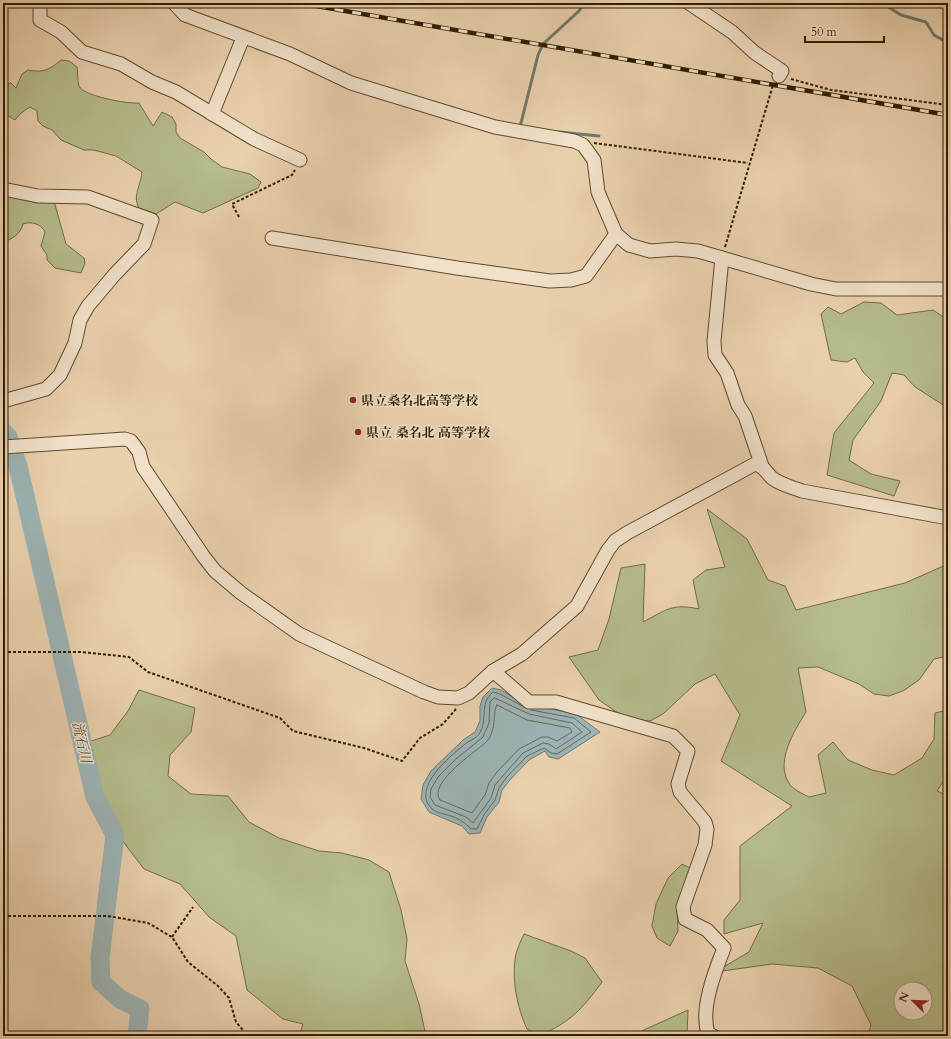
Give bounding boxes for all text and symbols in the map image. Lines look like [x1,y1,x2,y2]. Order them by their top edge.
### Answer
scale bar [805,18,884,44]
text: 50 m [811,24,838,40]
place label: 県立桑名北高等学校 [361,392,479,410]
marker: 県立桑名北高等学校 [348,395,358,405]
place label: 県立 桑名北 高等学校 [366,424,491,442]
marker: 県立 桑名北 高等学校 [353,427,363,437]
water label: 流石川 [68,720,96,767]
north arrow [893,981,933,1021]
text: N [895,990,913,1005]

